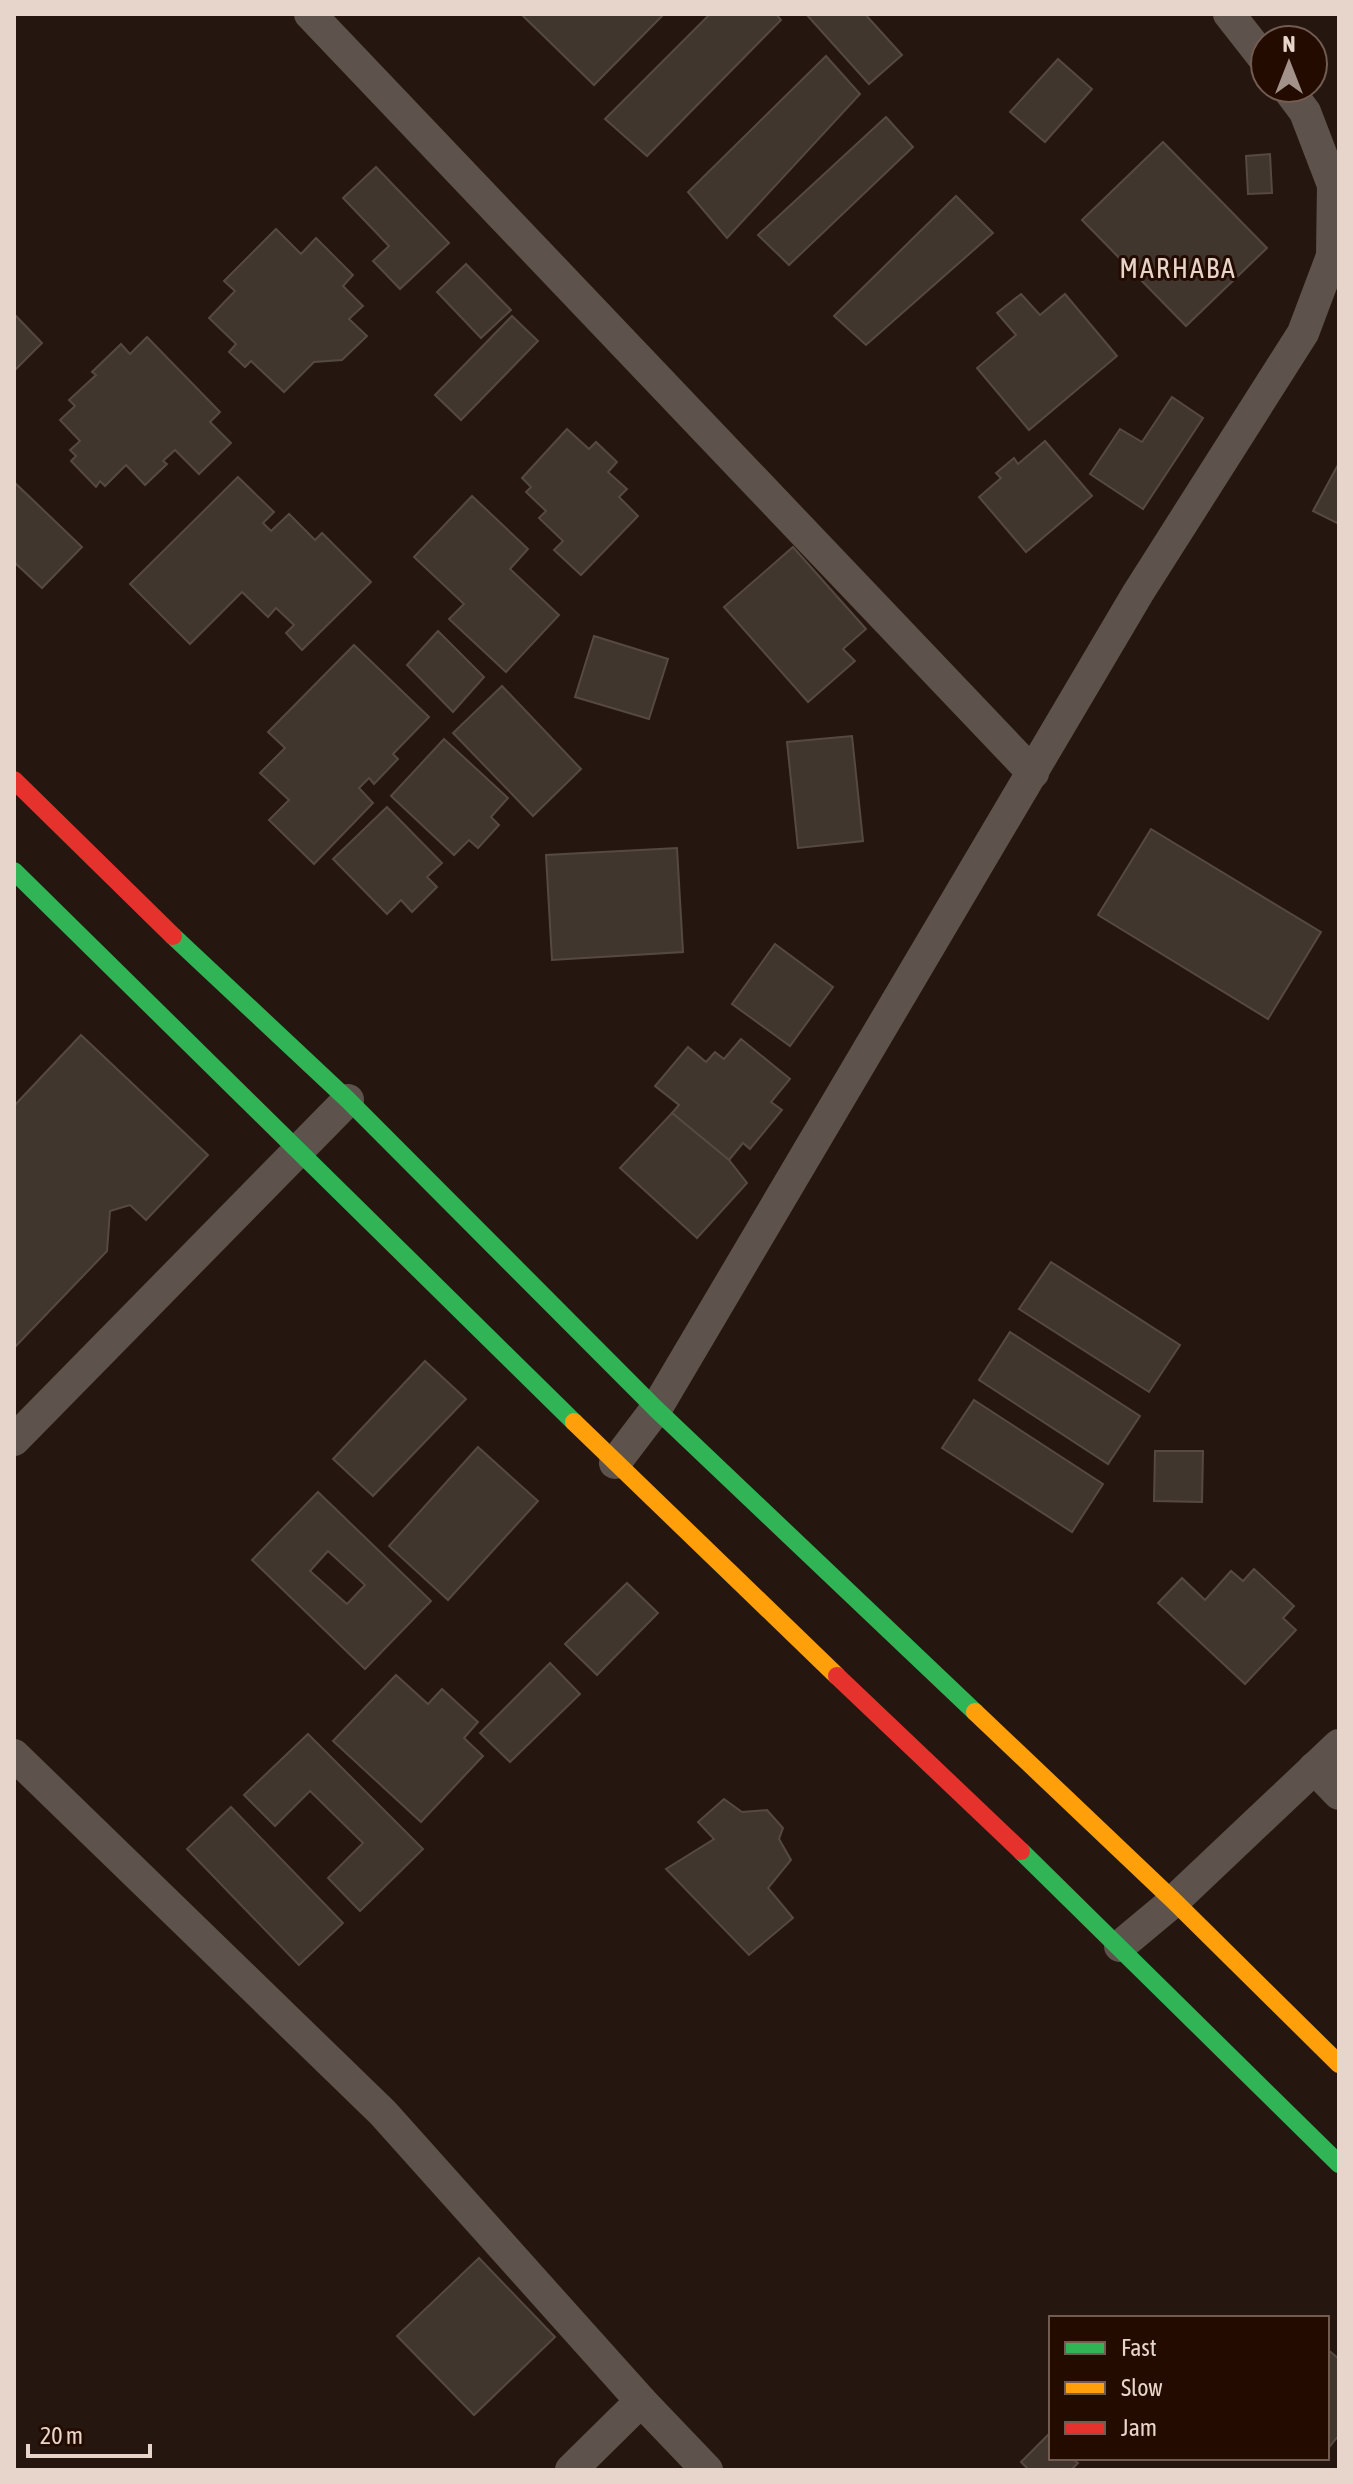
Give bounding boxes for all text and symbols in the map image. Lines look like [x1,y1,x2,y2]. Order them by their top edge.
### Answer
north arrow [1249,24,1329,104]
text: N [1283,31,1295,57]
district label: MARHABA [1119,252,1237,284]
legend [1049,2316,1329,2460]
text: Fast [1121,2334,1157,2361]
text: Slow [1121,2374,1163,2401]
scale bar [28,2408,150,2458]
text: Jam [1121,2414,1157,2441]
text: 20 m [40,2422,83,2449]

